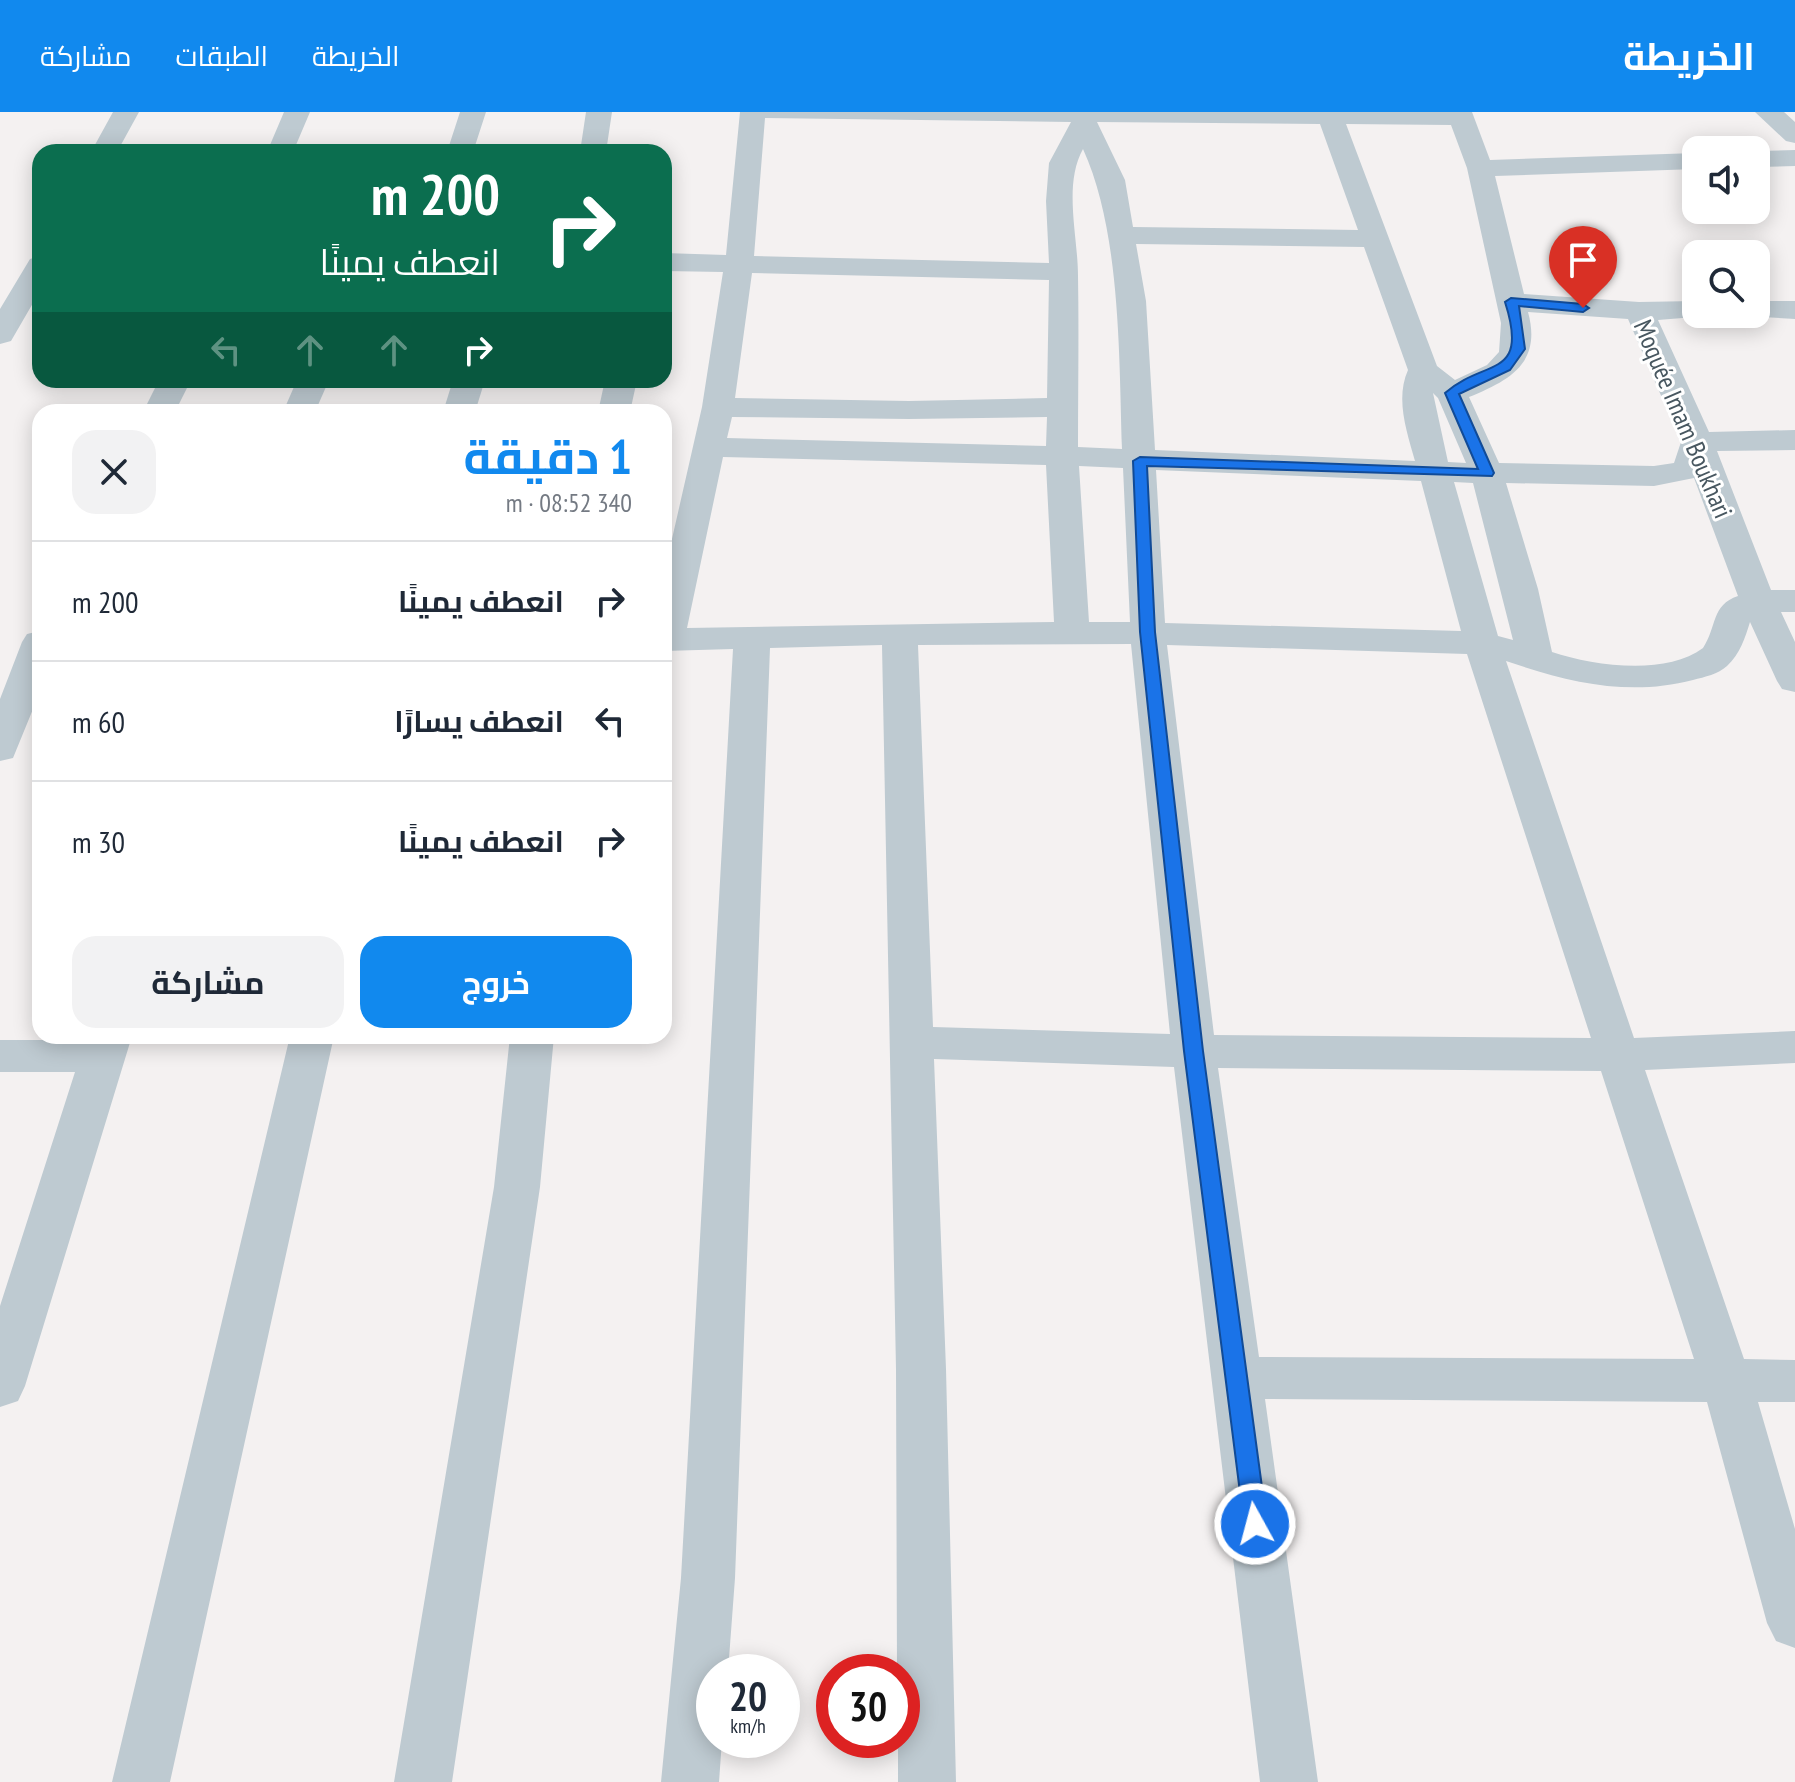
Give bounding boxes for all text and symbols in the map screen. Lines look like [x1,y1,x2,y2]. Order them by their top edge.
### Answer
text: الخريطة [1623,31,1755,80]
text: مشاركة [40,37,131,74]
text: الطبقات [175,37,268,74]
text: الخريطة [312,37,399,74]
map controls [1682,136,1770,328]
button: sound [1682,136,1770,224]
text: 200 m [371,158,500,230]
icon: right [528,176,632,280]
pin [1549,226,1617,308]
text: انعطف يمينًا [320,238,500,285]
icon: arrive [1561,238,1605,282]
button: search [1682,240,1770,328]
street label: Moquée Imam Boukhari [1627,315,1740,523]
icon: left [204,328,248,372]
icon: ahead [288,328,332,372]
icon: ahead [372,328,416,372]
icon: right [456,328,500,372]
text: 1 دقيقة [464,425,632,487]
button: close [72,430,156,514]
text: 340 m · 08:52 [506,486,632,519]
icon: right [588,579,632,623]
text: انعطف يمينًا [398,581,564,620]
text: 200 m [72,582,138,621]
icon: left [588,699,632,743]
text: انعطف يسارًا [394,701,564,740]
text: 60 m [72,702,125,741]
icon: right [588,819,632,863]
text: انعطف يمينًا [398,821,564,860]
text: 30 m [72,822,125,861]
button: مشاركة [72,936,344,1028]
button: خروج [360,936,632,1028]
position arrow [1213,1482,1297,1566]
speed limit sign: 30 [816,1654,920,1758]
text: 20 [729,1670,767,1722]
text: km/h [730,1713,766,1739]

